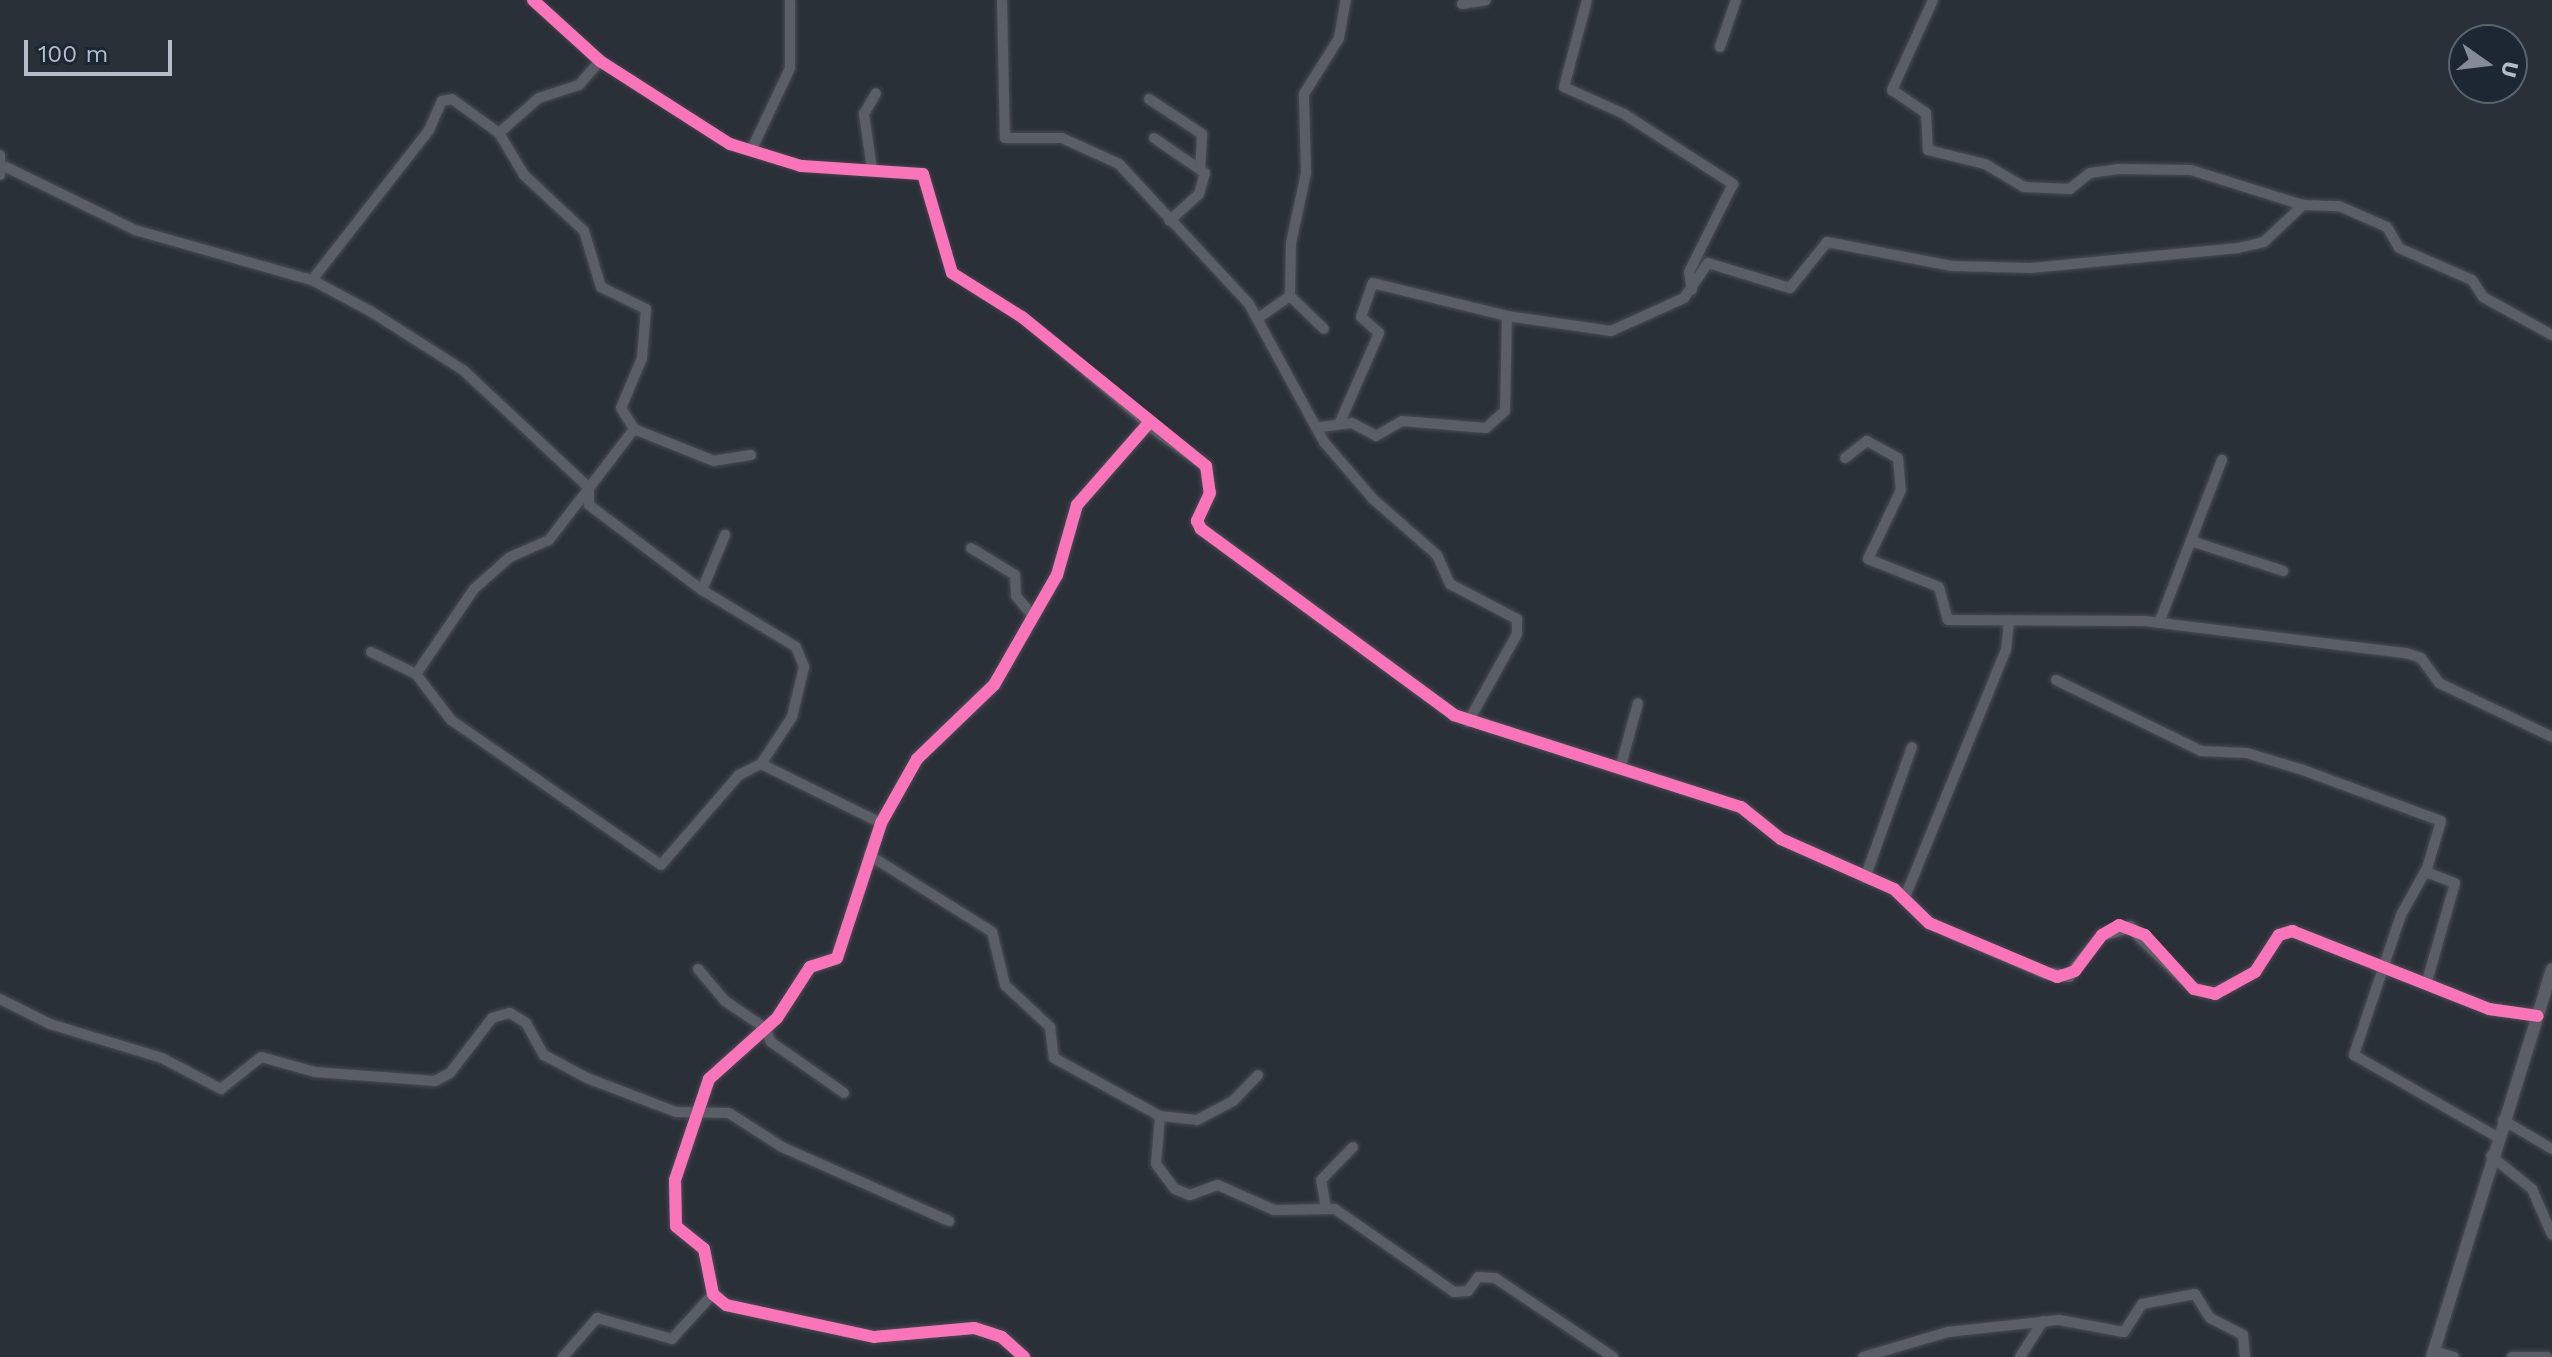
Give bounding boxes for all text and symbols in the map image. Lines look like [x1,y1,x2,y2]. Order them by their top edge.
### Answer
scale bar [28,24,176,74]
north arrow [2448,24,2528,104]
text: 100 m [38,40,108,68]
text: U [2496,59,2524,80]

